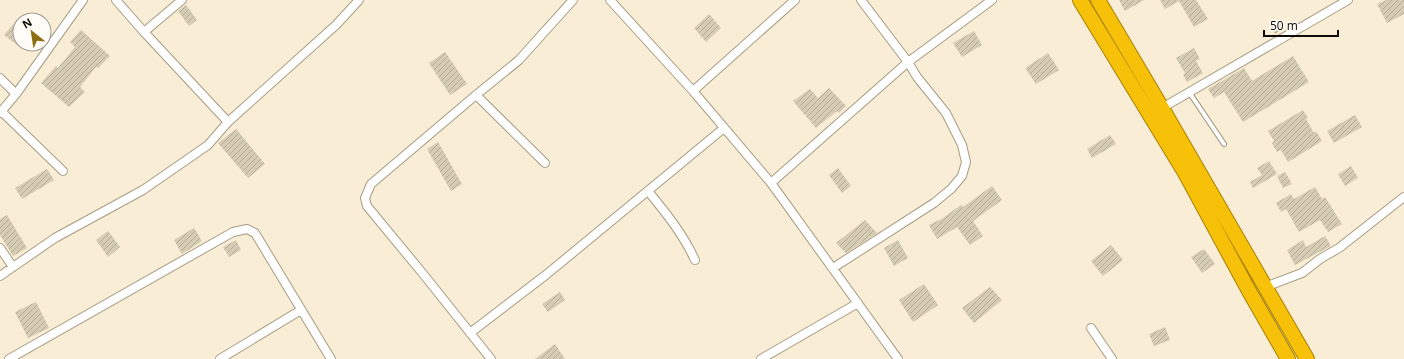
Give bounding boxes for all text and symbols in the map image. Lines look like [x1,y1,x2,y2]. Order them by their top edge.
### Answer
north arrow [12,12,52,52]
scale bar [1264,12,1338,38]
text: N [19,14,34,32]
text: 50 m [1270,17,1298,34]

